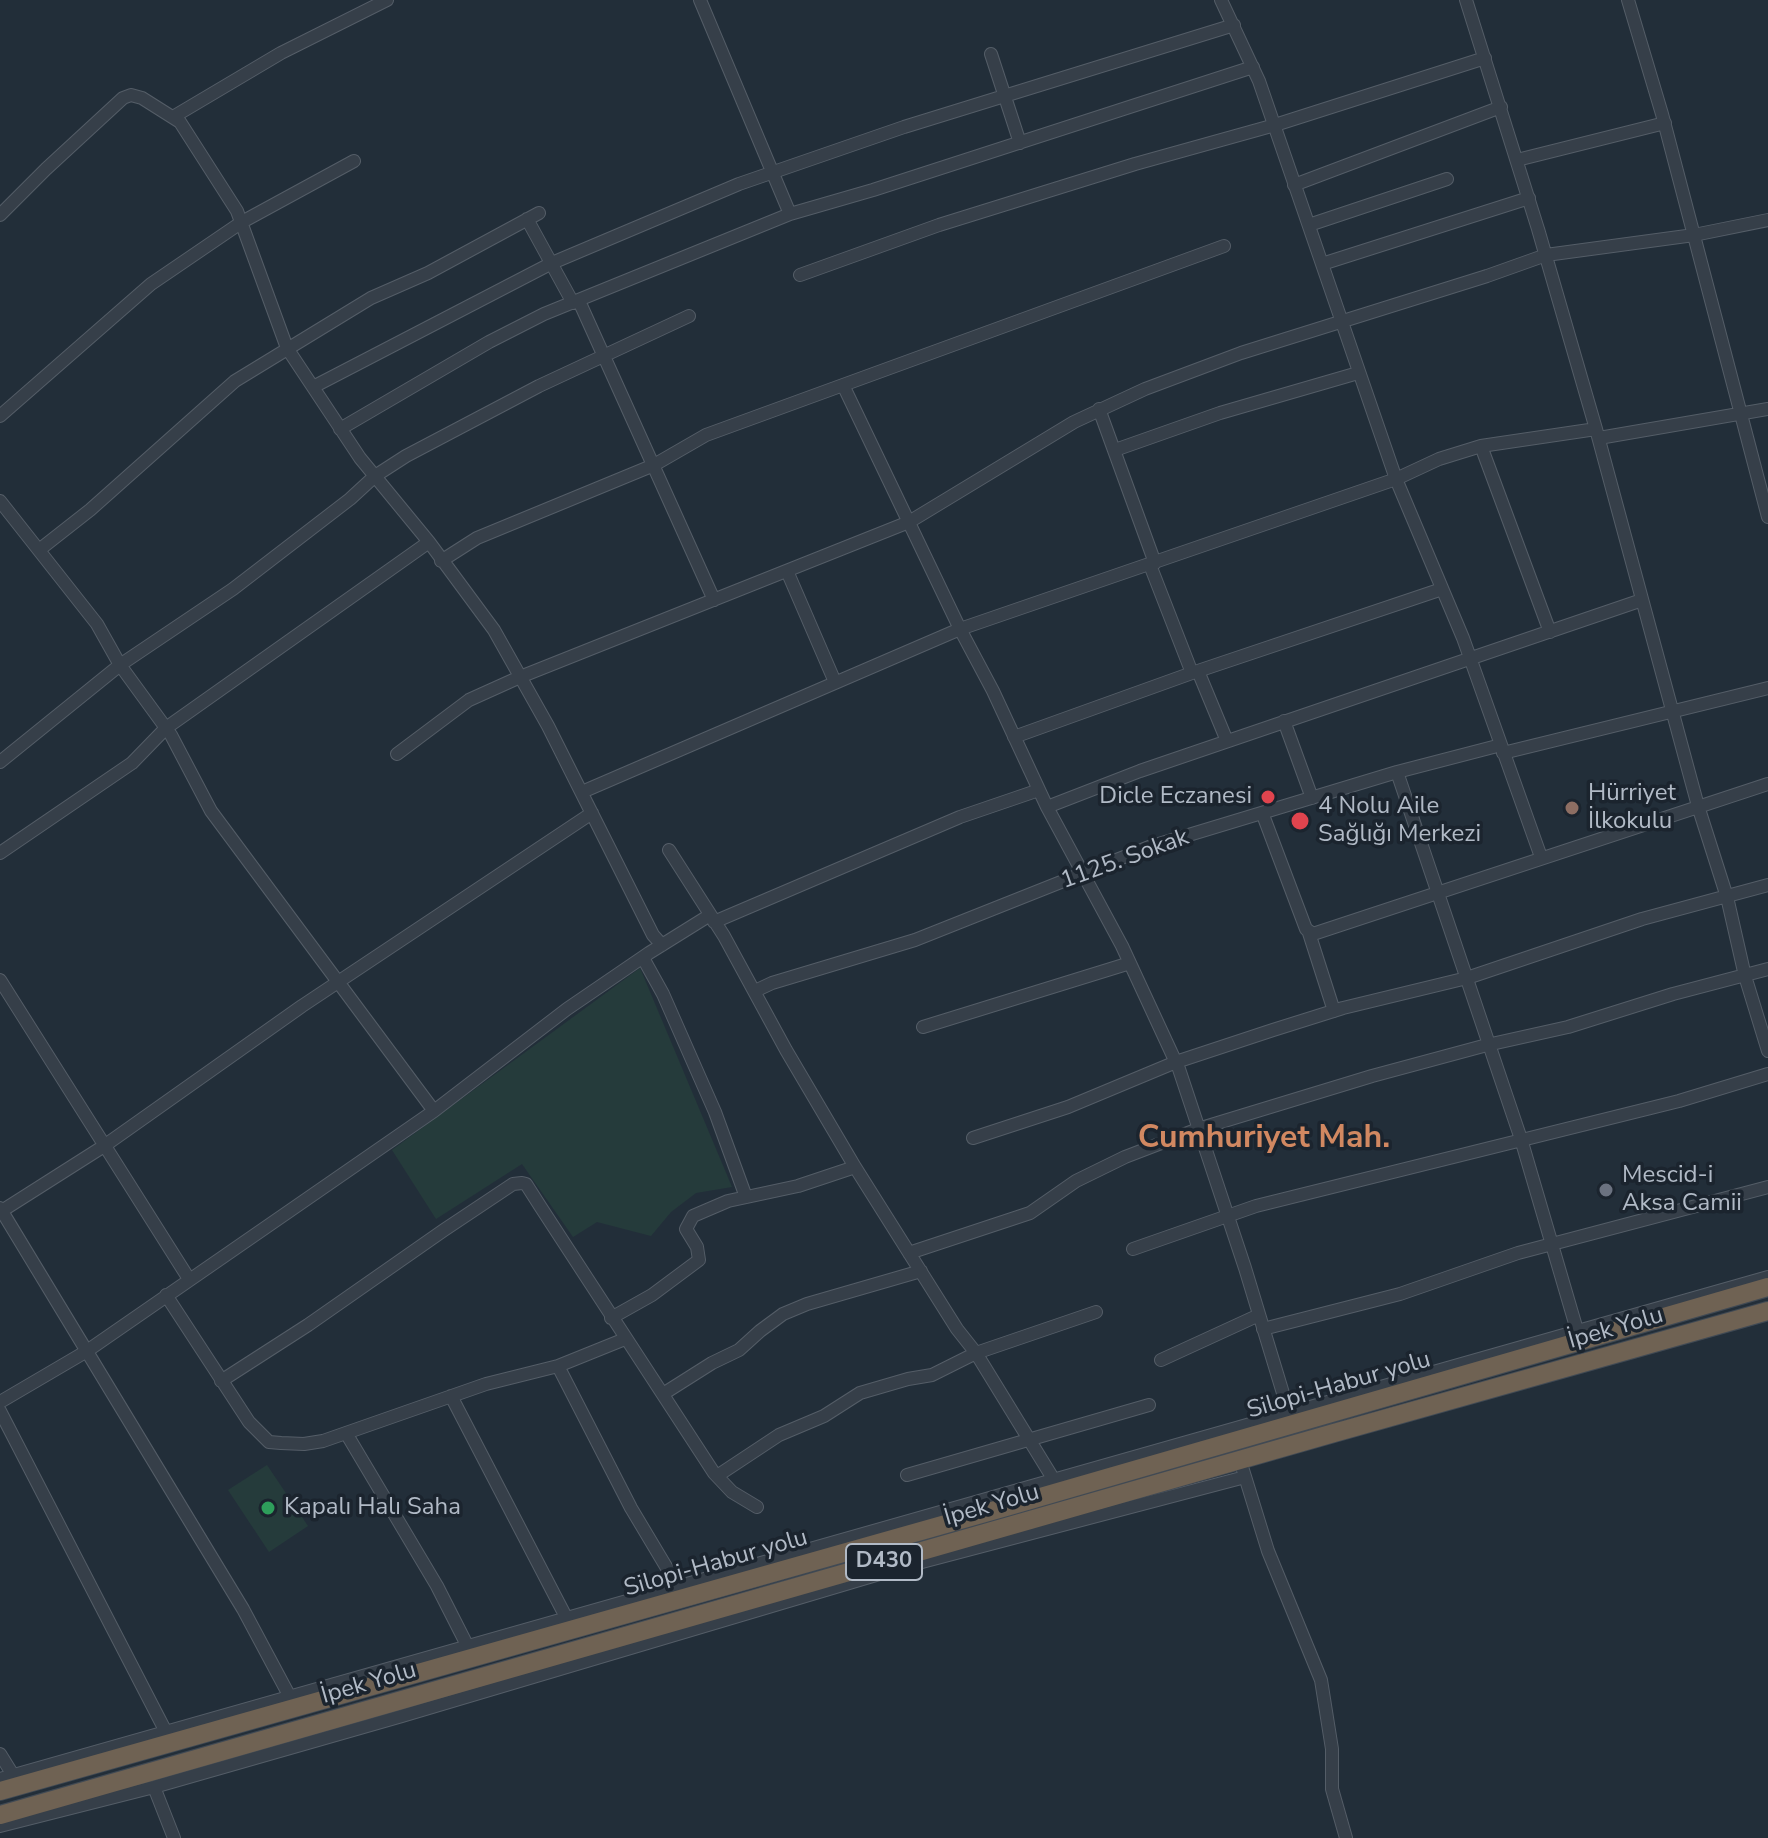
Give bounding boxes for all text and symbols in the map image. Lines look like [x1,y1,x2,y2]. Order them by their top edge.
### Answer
place label: Hürriyet İlkokulu [1588,780,1676,836]
place label: Dicle Eczanesi [1099,783,1252,811]
marker: Dicle Eczanesi [1259,788,1277,806]
place label: 4 Nolu Aile Sağlığı Merkezi [1318,793,1481,849]
marker: Hürriyet İlkokulu [1563,799,1581,817]
marker: 4 Nolu Aile Sağlığı Merkezi [1289,810,1311,832]
street label: 1125. Sokak [1057,824,1193,896]
district label: Cumhuriyet Mah. [1138,1120,1390,1158]
place label: Mescid-i Aksa Camii [1622,1162,1742,1218]
marker: Mescid-i Aksa Camii [1597,1181,1615,1199]
street label: İpek Yolu [1565,1302,1667,1356]
street label: Silopi-Habur yolu [1244,1346,1434,1426]
street label: İpek Yolu [941,1479,1043,1533]
place label: Kapalı Halı Saha [284,1494,461,1522]
marker: Kapalı Halı Saha [259,1499,277,1517]
street label: Silopi-Habur yolu [621,1524,811,1604]
road number: D430 [846,1544,922,1580]
street label: İpek Yolu [318,1657,420,1711]

